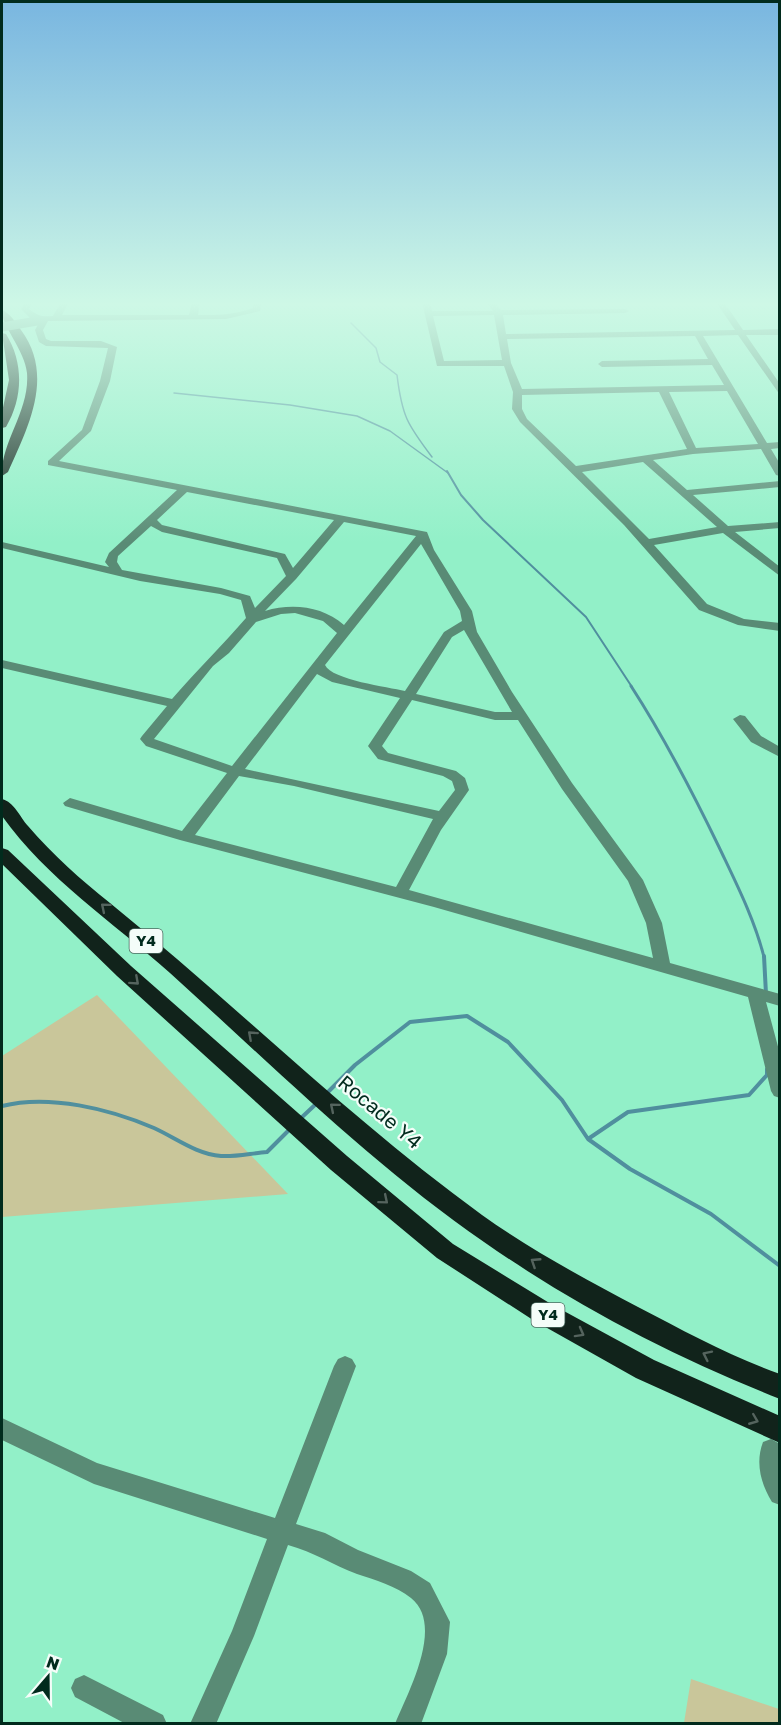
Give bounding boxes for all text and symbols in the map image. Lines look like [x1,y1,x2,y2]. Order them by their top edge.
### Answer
one-way arrow [101,903,112,914]
road number: Y4 [130,929,162,953]
one-way arrow [129,974,139,985]
one-way arrow [248,1031,259,1042]
street label: Rocade Y4 [334,1069,427,1153]
one-way arrow [330,1103,341,1114]
one-way arrow [377,1193,388,1204]
one-way arrow [531,1258,542,1269]
road number: Y4 [532,1303,564,1327]
one-way arrow [574,1326,584,1337]
one-way arrow [702,1350,713,1362]
one-way arrow [748,1413,759,1425]
north arrow [18,1647,78,1707]
text: N [44,1651,62,1674]

